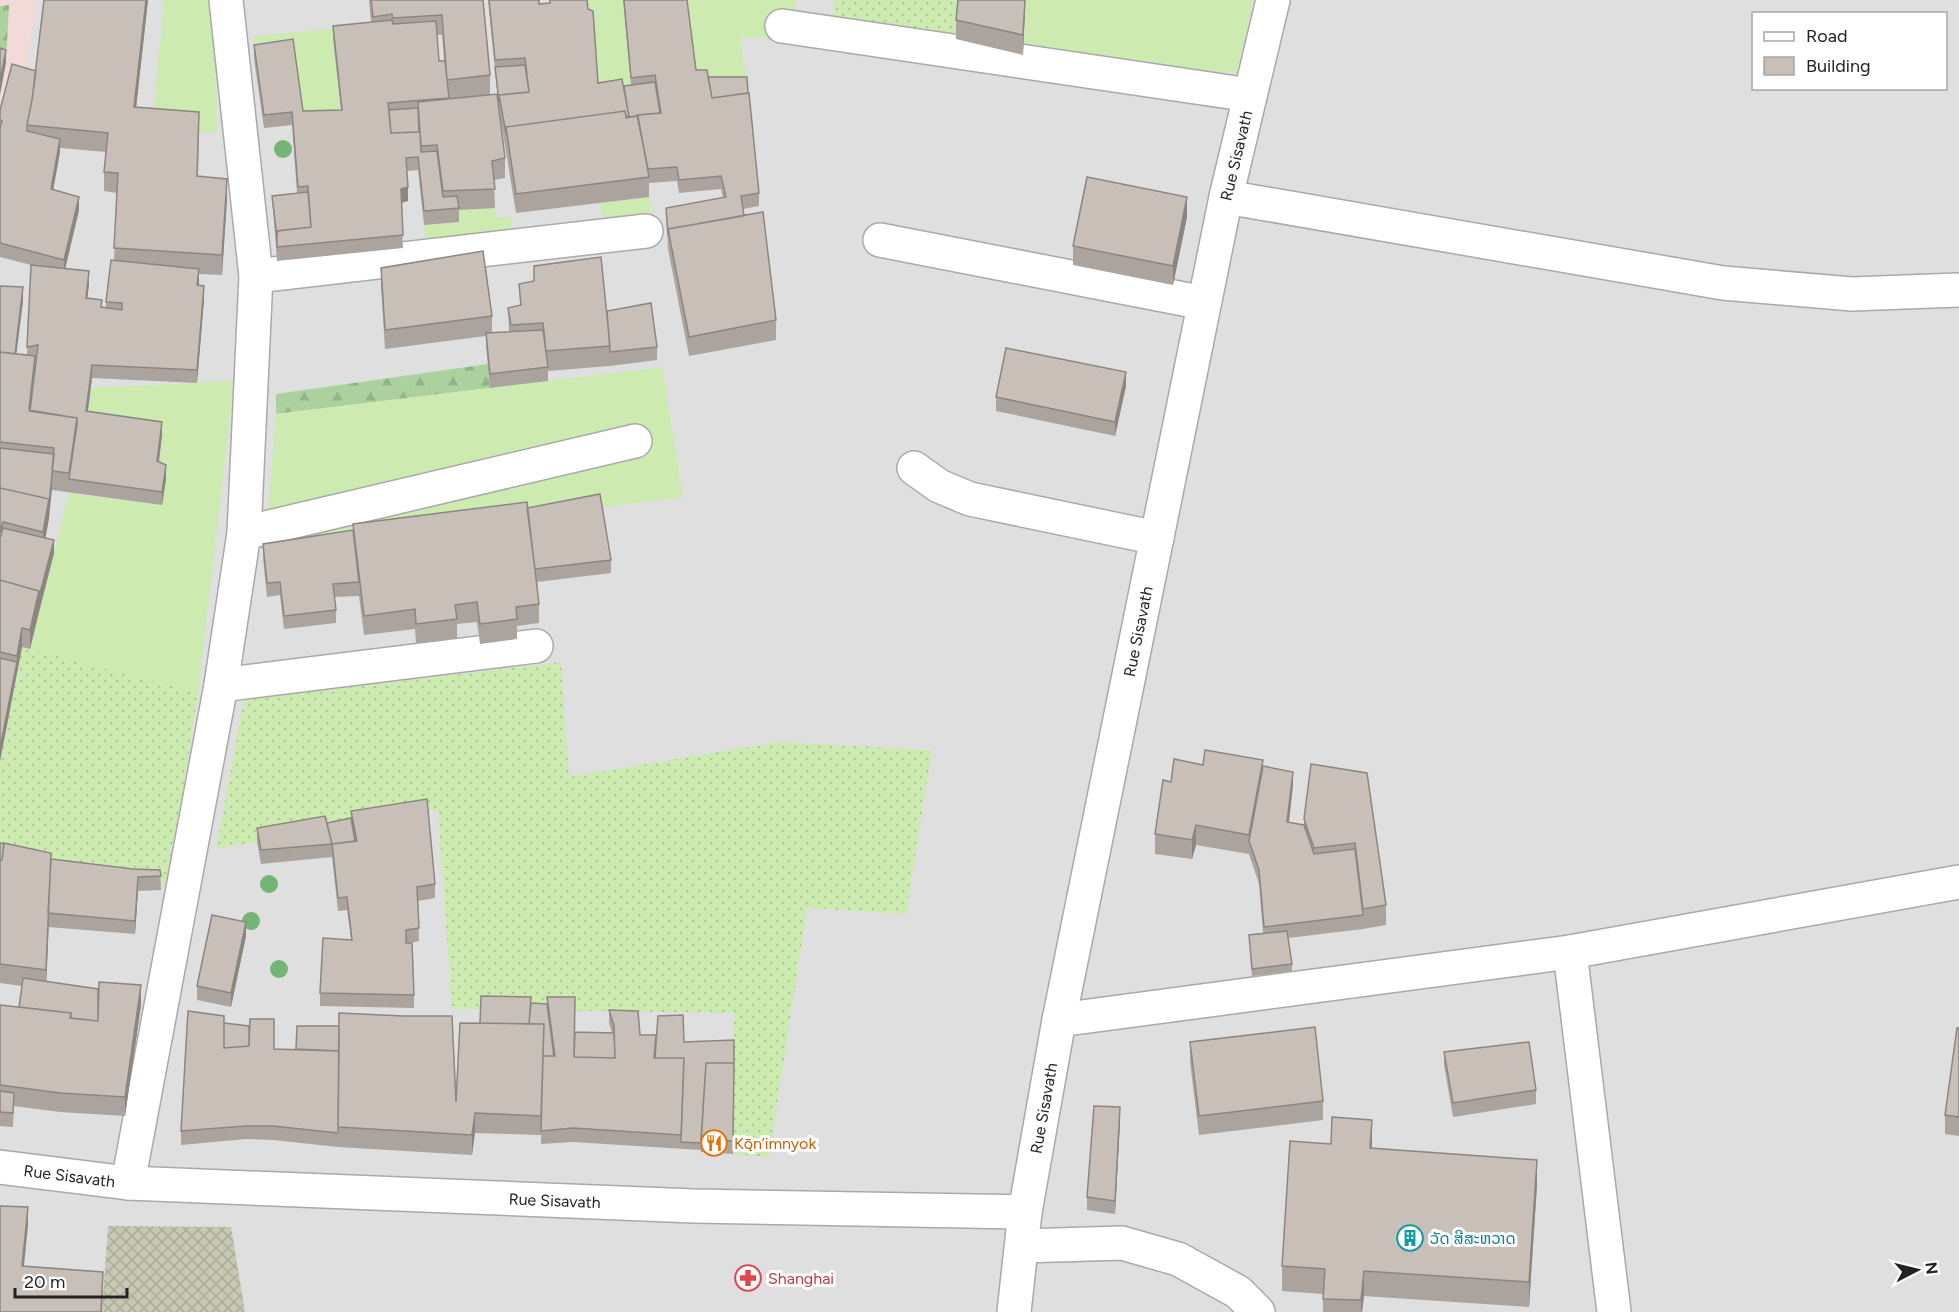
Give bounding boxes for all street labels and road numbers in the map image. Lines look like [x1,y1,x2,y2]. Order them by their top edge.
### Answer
street label: Rue Sisavath [1216,108,1256,202]
street label: Rue Sisavath [1119,584,1156,679]
street label: Rue Sisavath [1026,1061,1061,1155]
street label: Rue Sisavath [23,1161,116,1191]
street label: Rue Sisavath [508,1189,601,1212]

